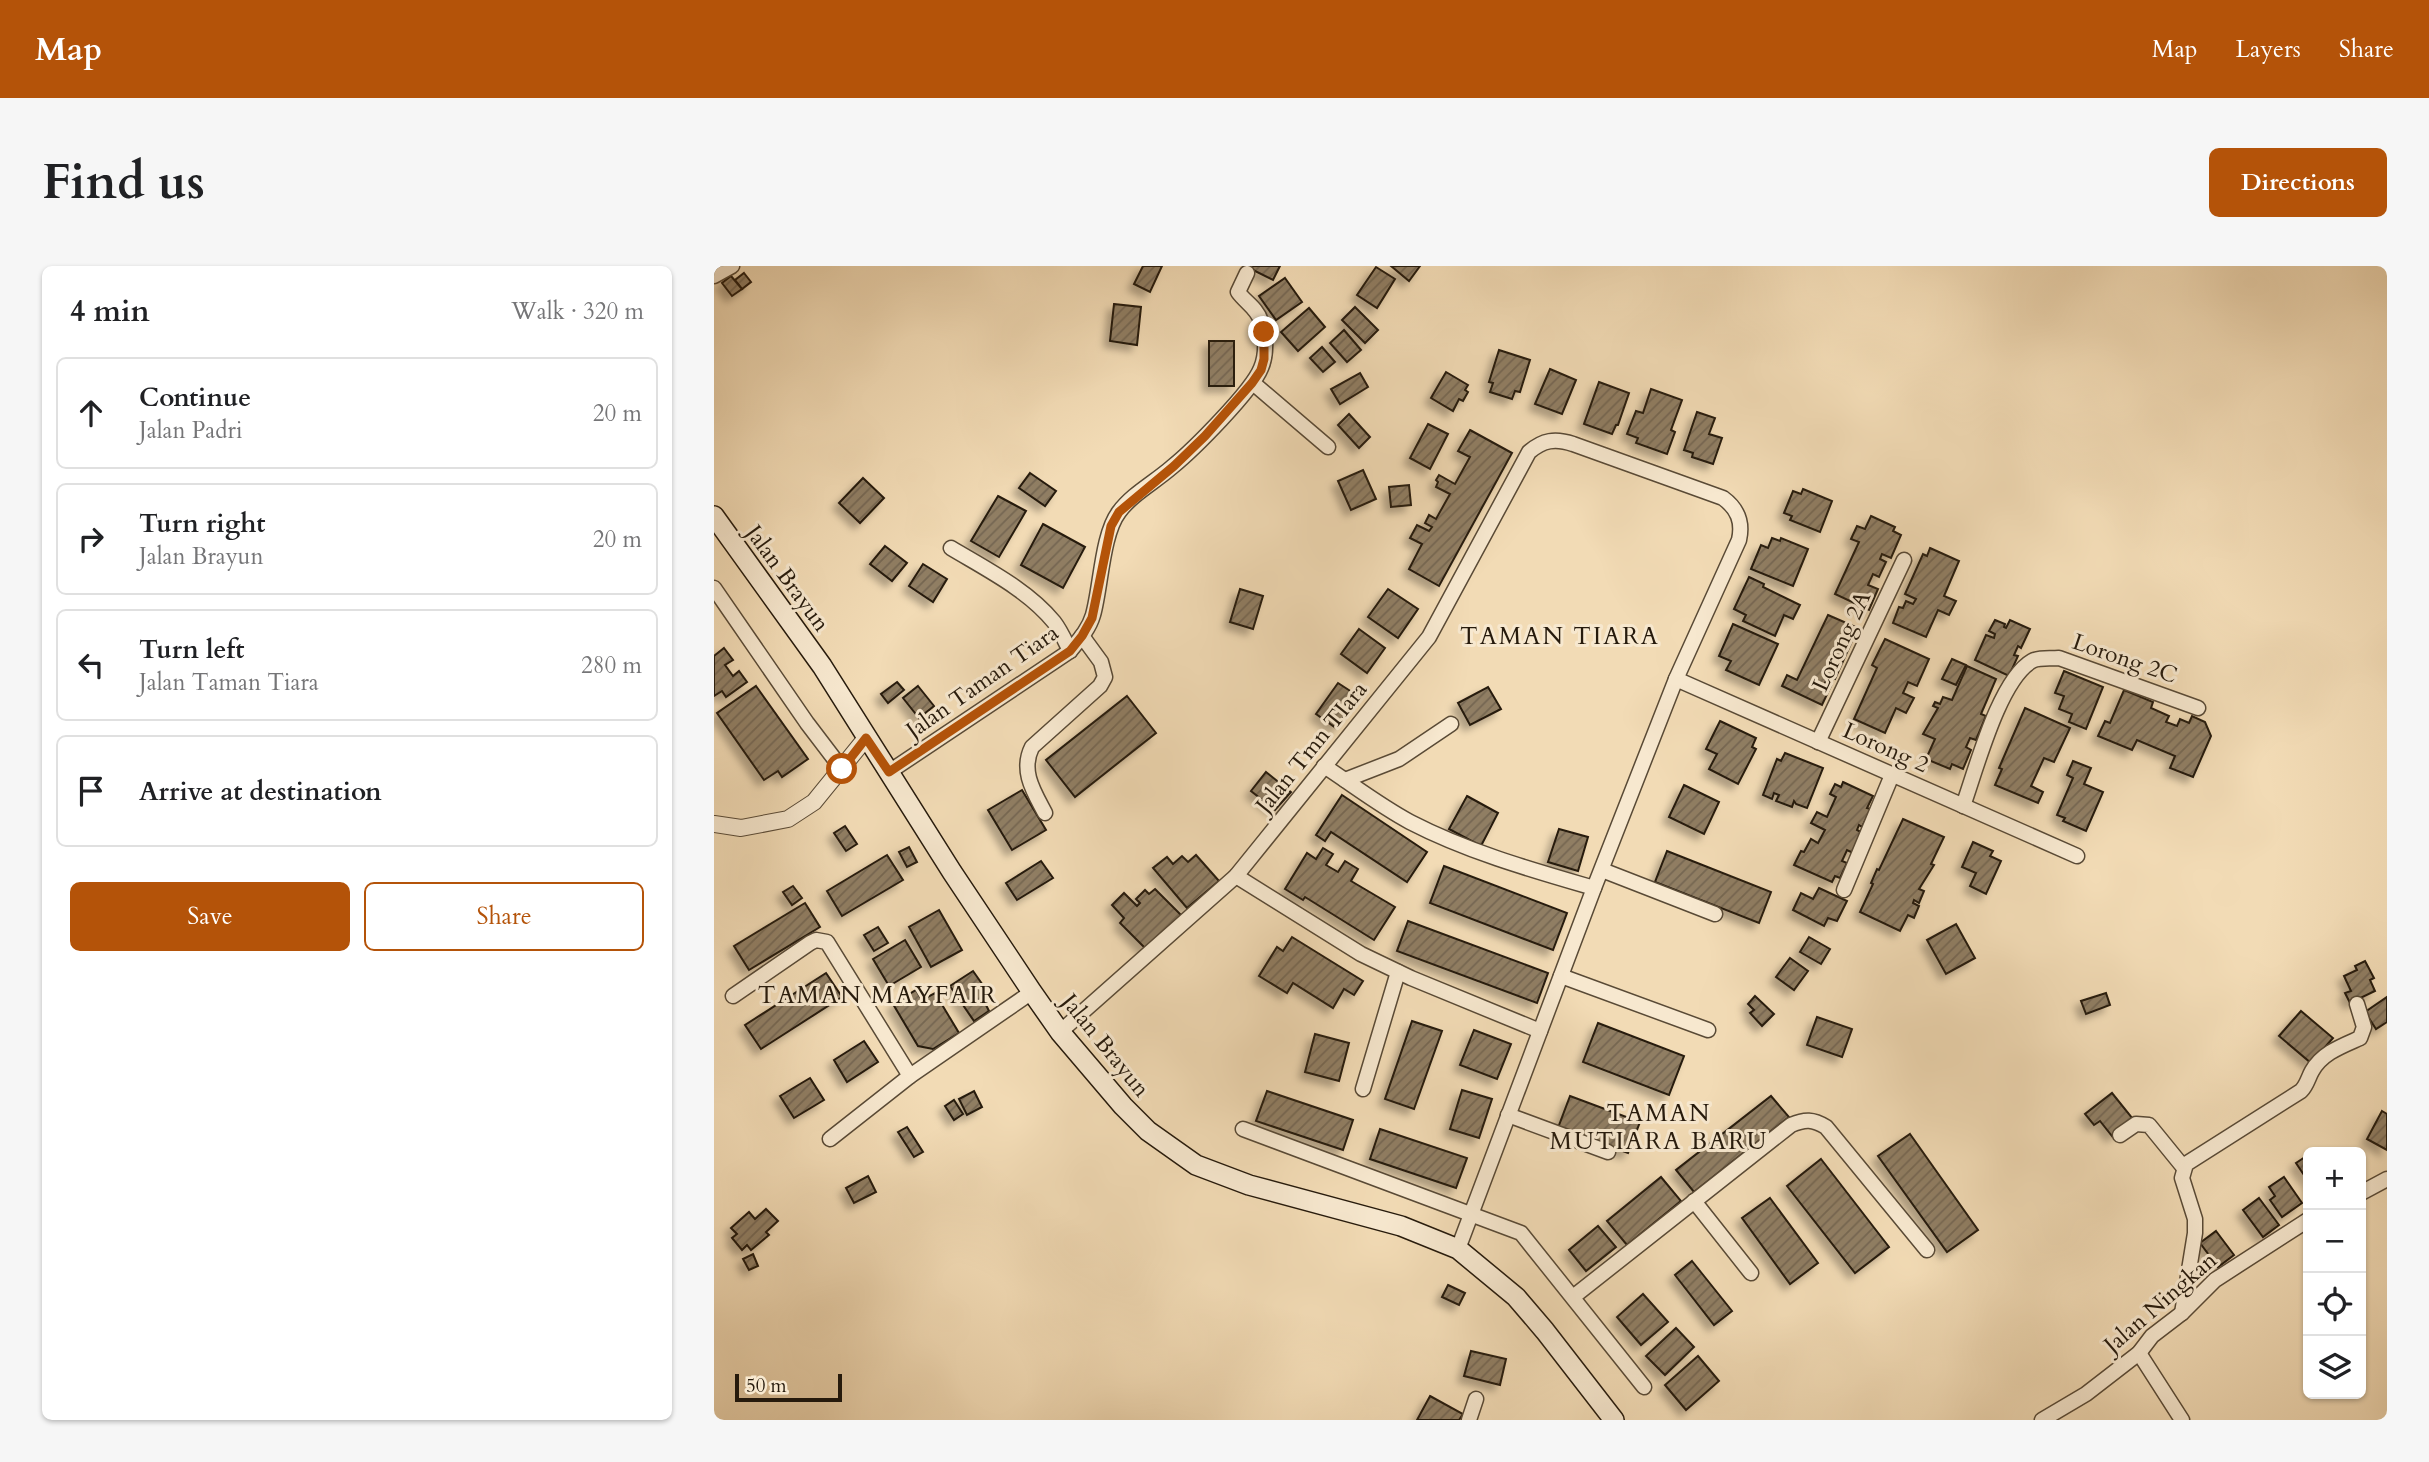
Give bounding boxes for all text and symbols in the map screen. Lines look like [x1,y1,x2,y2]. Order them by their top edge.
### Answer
text: Map [35,27,102,72]
text: Map [2152,33,2198,66]
text: Layers [2236,33,2301,66]
text: Share [2339,33,2394,66]
button: Directions [2209,148,2387,217]
text: Find us [42,149,205,216]
text: 4 min [70,291,150,332]
text: Walk · 320 m [511,296,644,327]
route end [1248,316,1279,347]
text: Continue [139,380,251,415]
icon: ahead [72,394,110,432]
text: 20 m [593,398,642,429]
text: Jalan Padri [139,415,242,446]
text: Turn right [139,506,266,541]
street label: Jalan Brayun [737,516,837,638]
icon: right [72,520,110,558]
text: 20 m [593,524,642,555]
text: Jalan Brayun [139,541,264,572]
street label: Lorong 2A [1805,585,1878,696]
street label: Jalan Taman Tiara [897,617,1065,747]
district label: TAMAN TIARA [1460,620,1660,653]
street label: Lorong 2C [2068,626,2181,691]
text: Turn left [139,632,244,667]
icon: left [72,646,110,684]
text: 280 m [581,650,642,681]
text: Jalan Taman Tiara [139,667,319,698]
street label: Jalan Tmn TIara [1247,675,1374,822]
street label: Lorong 2 [1838,715,1934,780]
route start [826,753,857,784]
icon: arrive [72,772,110,810]
text: Arrive at destination [139,774,382,809]
button: Save [70,882,350,951]
button: Share [364,882,644,951]
district label: TAMAN MAYFAIR [758,979,998,1012]
street label: Jalan Brayun [1052,985,1157,1103]
district label: TAMAN MUTIARA BARU [1550,1097,1768,1158]
map controls [2303,1147,2366,1399]
button: + [2303,1147,2366,1210]
button: − [2303,1210,2366,1273]
street label: Jalan Ningkan [2095,1245,2223,1362]
button: locate [2303,1273,2366,1336]
button: layers [2303,1336,2366,1399]
scale bar [735,1371,842,1403]
text: 50 m [746,1373,787,1399]

